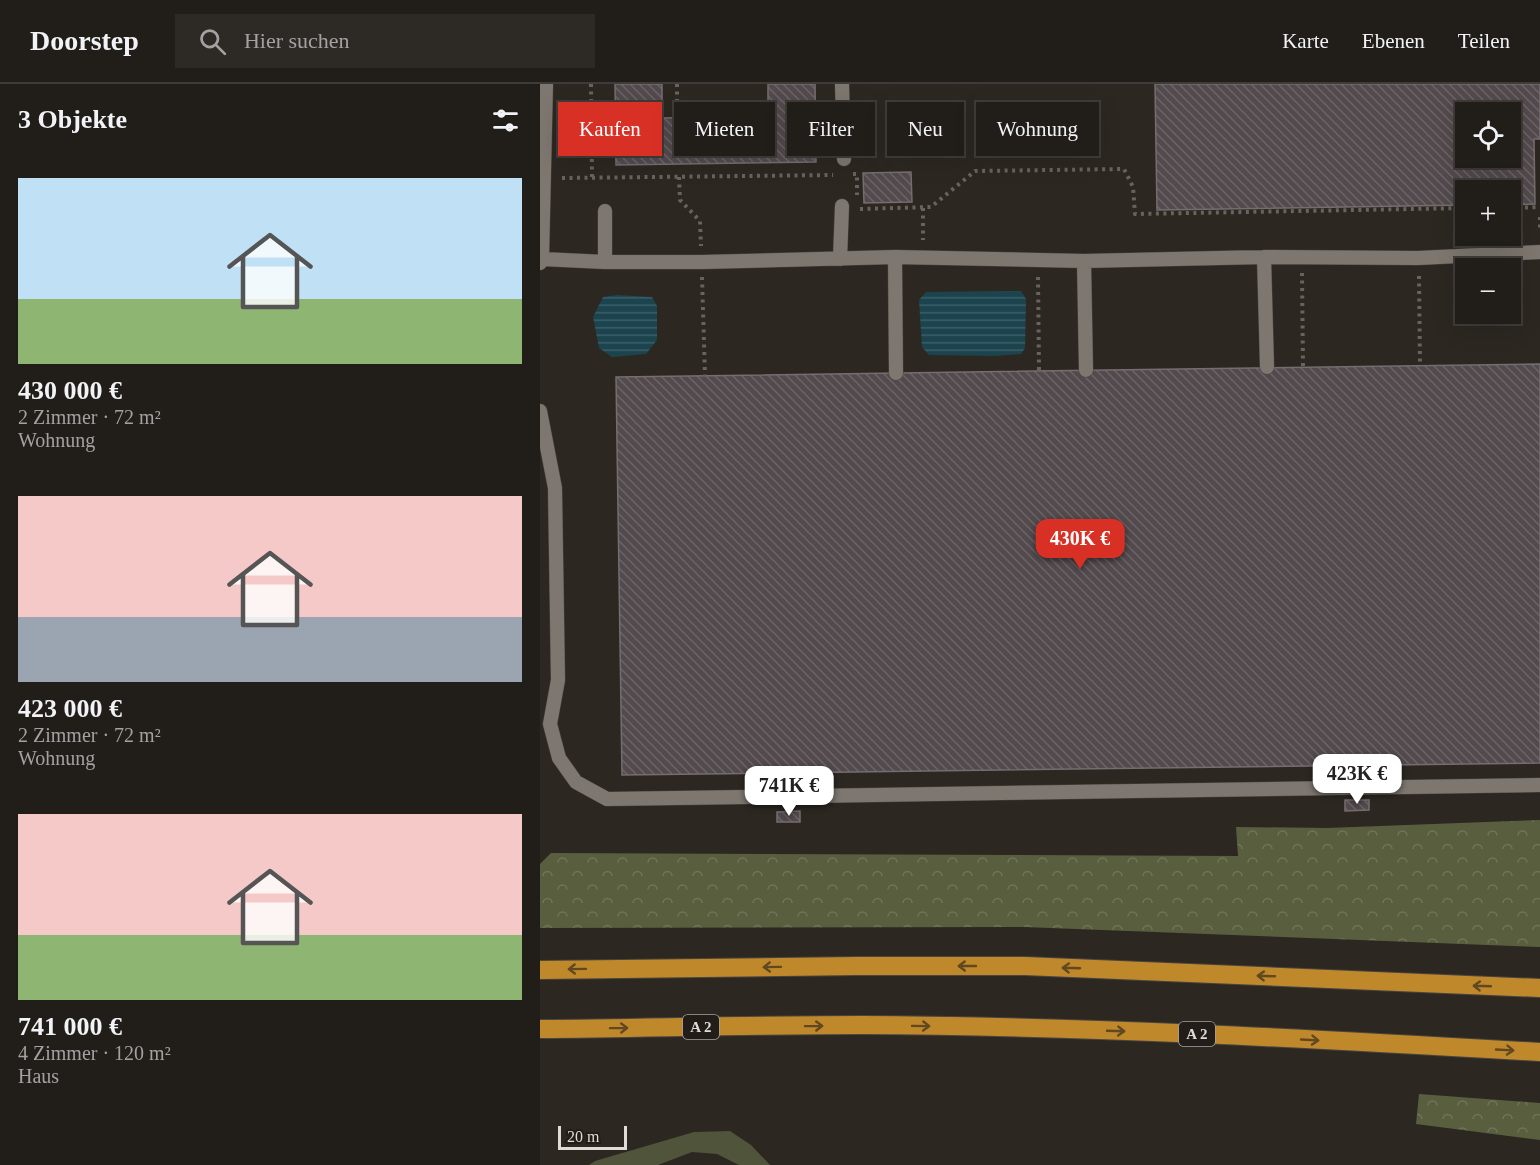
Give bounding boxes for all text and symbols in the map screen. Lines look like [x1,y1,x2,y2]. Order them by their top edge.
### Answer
search box [175,14,595,68]
text: Doorstep [30,25,139,56]
icon: search [196,25,229,58]
text: Hier suchen [244,28,350,53]
text: Karte [1282,29,1329,53]
text: Ebenen [1362,29,1425,53]
text: Teilen [1458,29,1510,53]
chip: Kaufen [558,102,662,156]
chip: Mieten [674,102,775,156]
chip: Filter [787,102,875,156]
chip: Neu [887,102,964,156]
chip: Wohnung [976,102,1099,156]
map controls [1455,102,1521,324]
button: locate [1455,102,1521,168]
icon: filters [489,104,522,137]
text: 3 Objekte [18,105,127,134]
button: + [1455,180,1521,246]
icon: home [216,217,324,325]
button: − [1455,258,1521,324]
text: 430 000 € [18,376,122,405]
text: 2 Zimmer · 72 m² [18,406,161,428]
text: Wohnung [18,429,95,451]
pin: 430K € [1031,519,1129,570]
text: 430K € [1050,527,1110,549]
icon: home [216,535,324,643]
text: 423 000 € [18,694,122,723]
text: 2 Zimmer · 72 m² [18,724,161,746]
text: Wohnung [18,747,95,769]
pin: 423K € [1308,754,1406,805]
text: 423K € [1327,762,1387,784]
pin: 741K € [740,766,838,817]
text: 741K € [759,774,819,796]
icon: home [216,853,324,961]
one-way arrow [957,960,977,972]
one-way arrow [762,961,782,973]
one-way arrow [1061,962,1081,974]
one-way arrow [567,964,587,975]
one-way arrow [1256,971,1276,982]
one-way arrow [1472,980,1492,991]
text: 741 000 € [18,1012,122,1041]
road number: A 2 [683,1015,719,1039]
one-way arrow [804,1020,824,1032]
one-way arrow [910,1020,930,1032]
one-way arrow [609,1022,629,1034]
road number: A 2 [1179,1022,1215,1046]
one-way arrow [1105,1026,1125,1037]
one-way arrow [1300,1035,1320,1046]
text: 4 Zimmer · 120 m² [18,1042,171,1064]
one-way arrow [1495,1045,1515,1056]
text: Haus [18,1065,59,1087]
scale bar [558,1123,627,1150]
text: 20 m [567,1128,599,1145]

